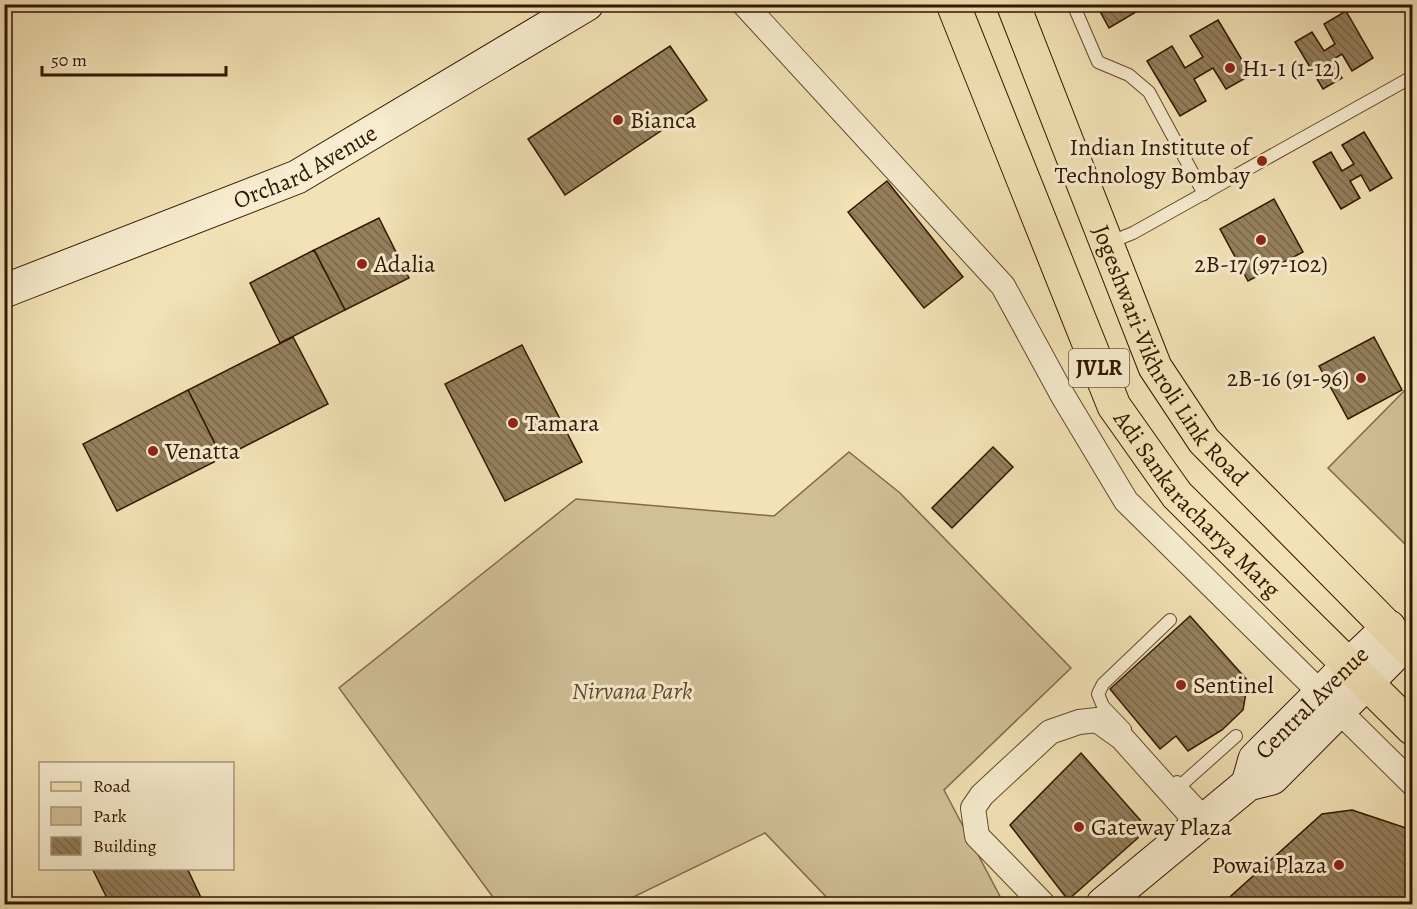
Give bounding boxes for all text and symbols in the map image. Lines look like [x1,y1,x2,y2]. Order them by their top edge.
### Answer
scale bar [42,39,226,77]
text: 50 m [51,48,87,72]
place label: H1-1 (1-12) [1242,52,1341,84]
marker: H1-1 (1-12) [1223,61,1237,75]
place label: Bianca [630,104,697,136]
marker: Bianca [611,113,625,127]
street label: Orchard Avenue [228,117,383,216]
place label: Indian Institute of Technology Bombay [1055,131,1253,191]
marker: Indian Institute of Technology Bombay [1255,154,1269,168]
street label: Jogeshwari-Vikhroli Link Road [1085,220,1255,493]
marker: 2B-17 (97-102) [1254,233,1268,247]
place label: Adalia [373,248,436,280]
place label: 2B-17 (97-102) [1194,248,1328,280]
marker: Adalia [355,257,369,271]
road number: JVLR [1069,349,1129,387]
place label: 2B-16 (91-96) [1227,362,1349,394]
marker: 2B-16 (91-96) [1354,371,1368,385]
street label: Adi Sankaracharya Marg [1106,403,1288,605]
place label: Tamara [525,407,600,439]
marker: Tamara [506,416,520,430]
place label: Venatta [164,435,241,467]
marker: Venatta [146,444,160,458]
street label: Central Avenue [1248,639,1376,766]
place label: Sentinel [1193,669,1274,701]
park label: Nirvana Park [572,675,693,707]
marker: Sentinel [1174,678,1188,692]
legend [39,762,234,870]
text: Road [93,774,131,798]
text: Park [93,804,127,828]
place label: Gateway Plaza [1091,811,1233,843]
marker: Gateway Plaza [1072,820,1086,834]
text: Building [93,834,157,858]
place label: Powai Plaza [1212,849,1328,881]
marker: Powai Plaza [1332,858,1346,872]

